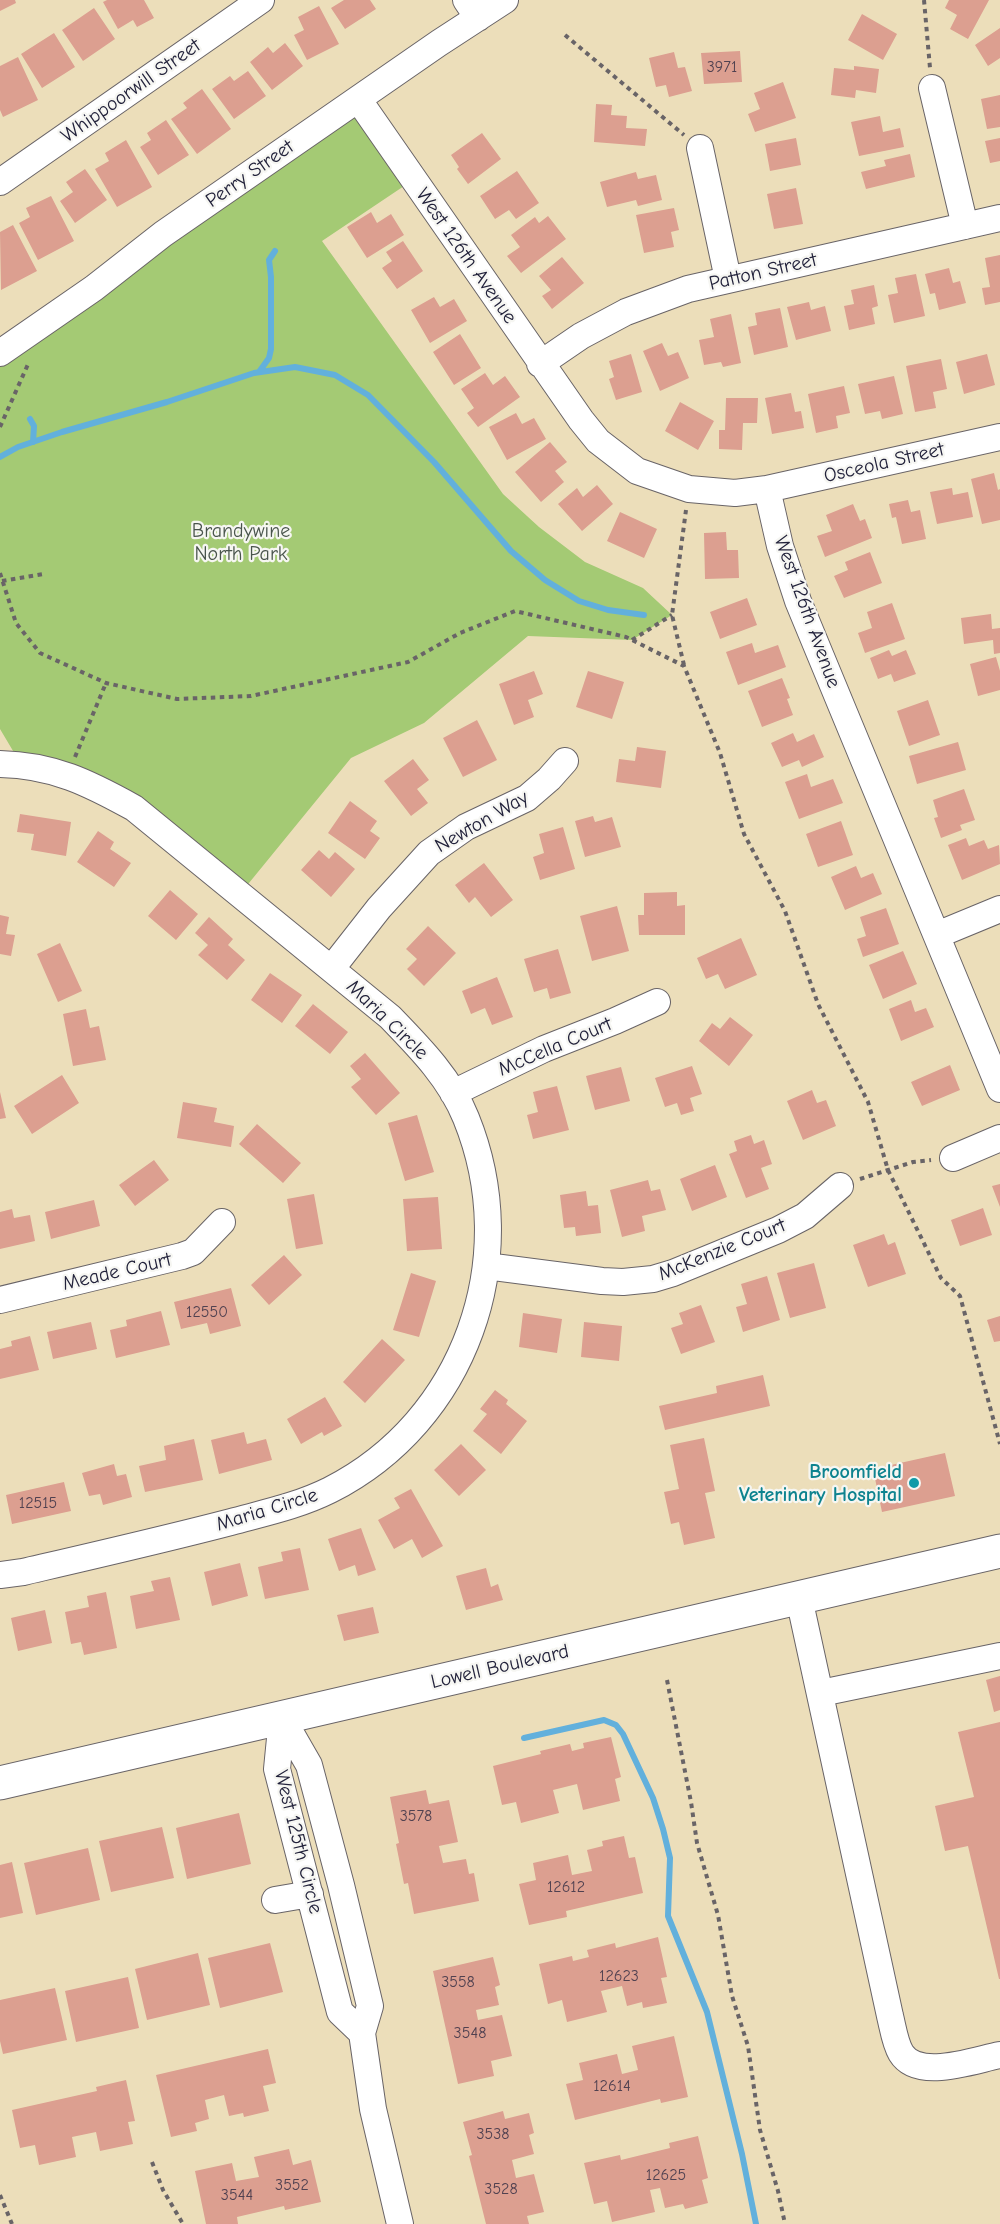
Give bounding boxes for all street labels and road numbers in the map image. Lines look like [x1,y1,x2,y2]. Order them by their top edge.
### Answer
street label: Whippoorwill Street [57,34,205,148]
street label: Perry Street [201,135,299,213]
street label: West 126th Avenue [410,184,522,328]
street label: Patton Street [707,248,819,296]
street label: Osceola Street [821,437,947,489]
street label: West 126th Avenue [768,533,846,691]
street label: Newton Way [431,786,533,858]
street label: Maria Circle [341,975,433,1065]
street label: McCella Court [495,1012,615,1082]
street label: McKenzie Court [655,1214,789,1286]
street label: Meade Court [60,1248,174,1296]
street label: Maria Circle [213,1483,321,1537]
street label: Lowell Boulevard [429,1639,571,1695]
street label: West 125th Circle [269,1768,327,1916]

